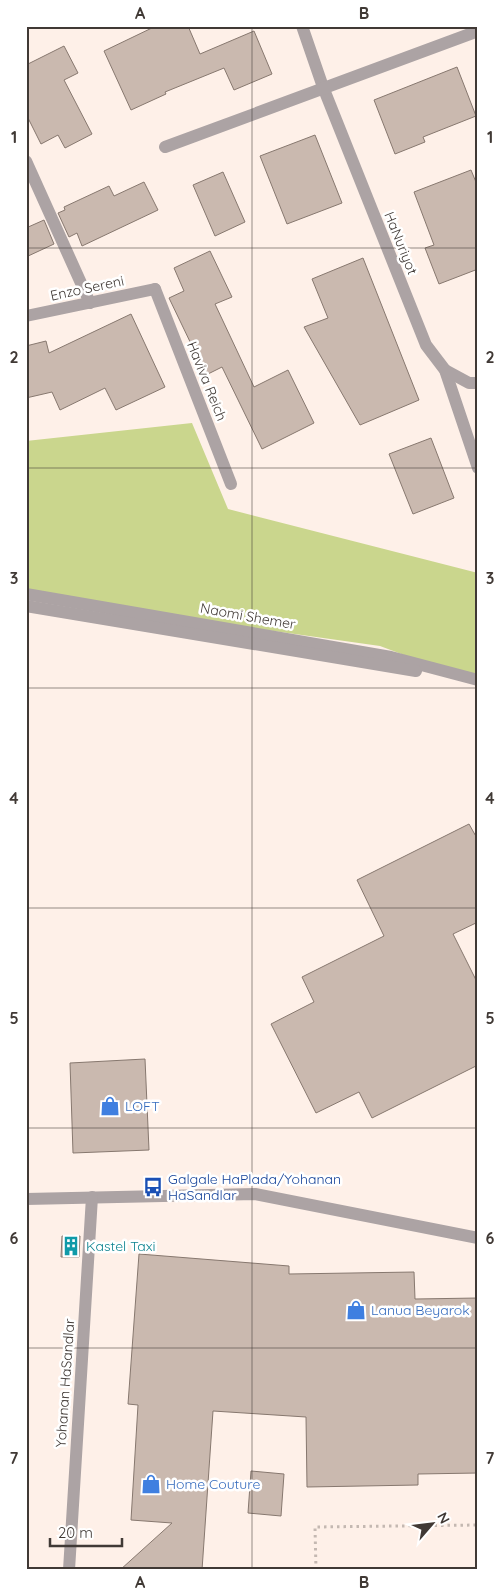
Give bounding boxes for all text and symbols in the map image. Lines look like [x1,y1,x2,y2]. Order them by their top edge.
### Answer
text: A [135,3,146,23]
text: B [359,3,369,23]
text: 1 [11,127,17,147]
text: 1 [487,127,493,147]
street label: HaNuriyot [380,209,422,277]
street label: Enzo Sereni [49,271,125,305]
street label: Haviva Reich [183,339,231,423]
text: 2 [9,347,19,367]
text: 2 [485,347,495,367]
text: 3 [10,568,18,588]
text: 3 [486,568,494,588]
street label: Naomi Shemer [199,599,298,633]
text: 4 [9,788,19,808]
text: 4 [485,788,495,808]
text: 5 [9,1008,19,1028]
text: 5 [485,1008,495,1028]
shop icon: LOFT [99,1095,121,1117]
place label: LOFT [125,1097,160,1115]
place label: Galgale HaPlada/Yohanan HaSandlar [168,1170,341,1204]
bus stop icon: Galgale HaPlada/Yohanan HaSandlar [142,1176,164,1198]
text: 6 [10,1228,19,1248]
text: 6 [486,1228,495,1248]
building icon: Kastel Taxi [60,1235,82,1257]
place label: Kastel Taxi [86,1237,155,1255]
shop icon: Lanua Beyarok [345,1299,367,1321]
place label: Lanua Beyarok [371,1301,470,1319]
street label: Yohanan HaSandlar [52,1317,79,1448]
text: 7 [10,1448,19,1468]
text: 7 [486,1448,495,1468]
shop icon: Home Couture [140,1473,162,1495]
place label: Home Couture [166,1475,260,1493]
north arrow [406,1498,456,1548]
text: N [433,1509,454,1527]
scale bar [50,1516,122,1548]
text: 20 m [58,1523,93,1542]
text: A [135,1572,146,1592]
text: B [359,1572,369,1592]

